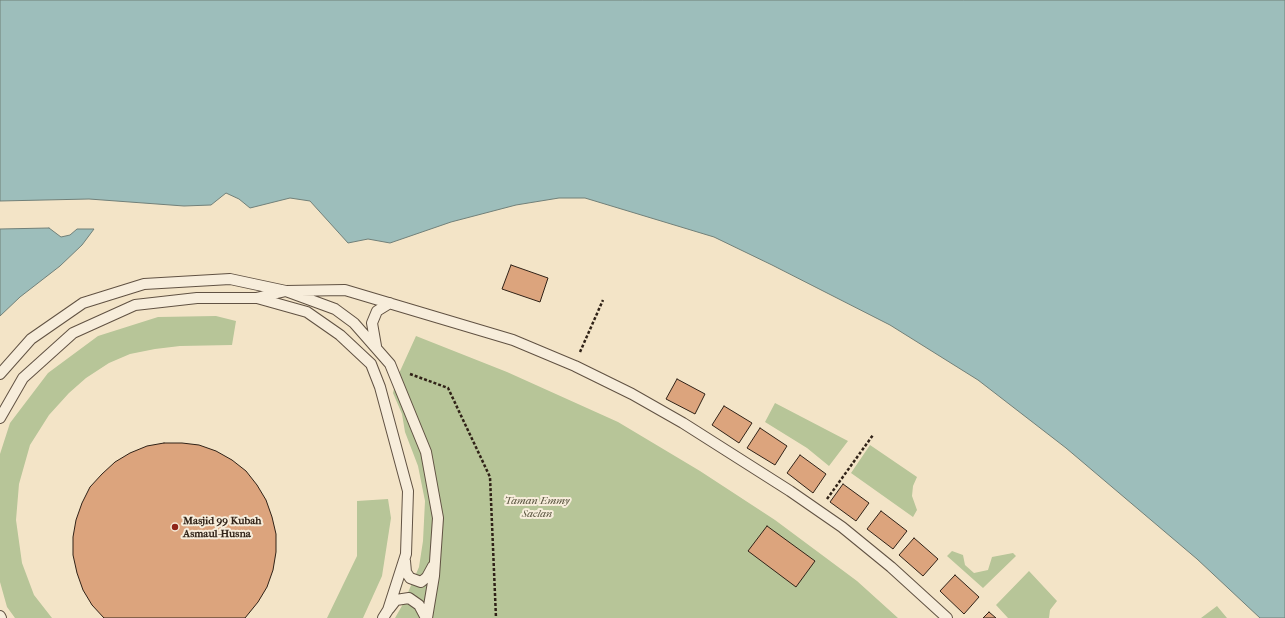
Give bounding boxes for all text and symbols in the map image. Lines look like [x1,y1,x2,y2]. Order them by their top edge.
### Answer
park label: Taman Emmy Saelan [504,494,570,520]
place label: Masjid 99 Kubah Asmaul-Husna [183,514,261,540]
marker: Masjid 99 Kubah Asmaul-Husna [170,522,180,532]

